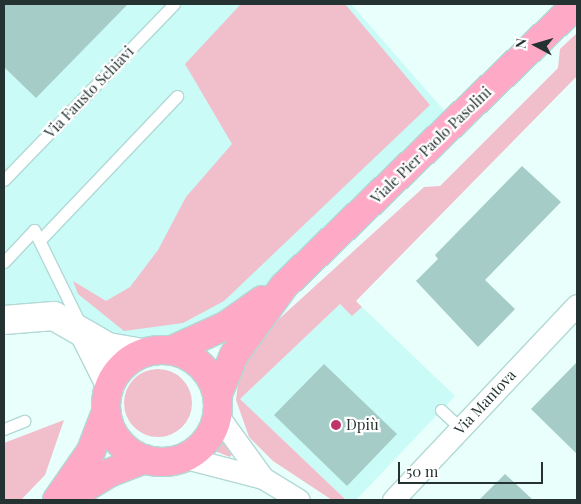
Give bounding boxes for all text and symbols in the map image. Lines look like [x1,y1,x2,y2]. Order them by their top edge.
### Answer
north arrow [511,20,561,70]
text: N [511,37,531,49]
street label: Via Fausto Schiavi [41,42,137,142]
street label: Viale Pier Paolo Pasolini [367,83,495,207]
street label: Via Mantova [450,366,520,438]
place label: Dpiù [346,416,379,434]
marker: Dpiù [330,419,342,431]
scale bar [401,452,546,484]
text: 50 m [406,461,438,481]

